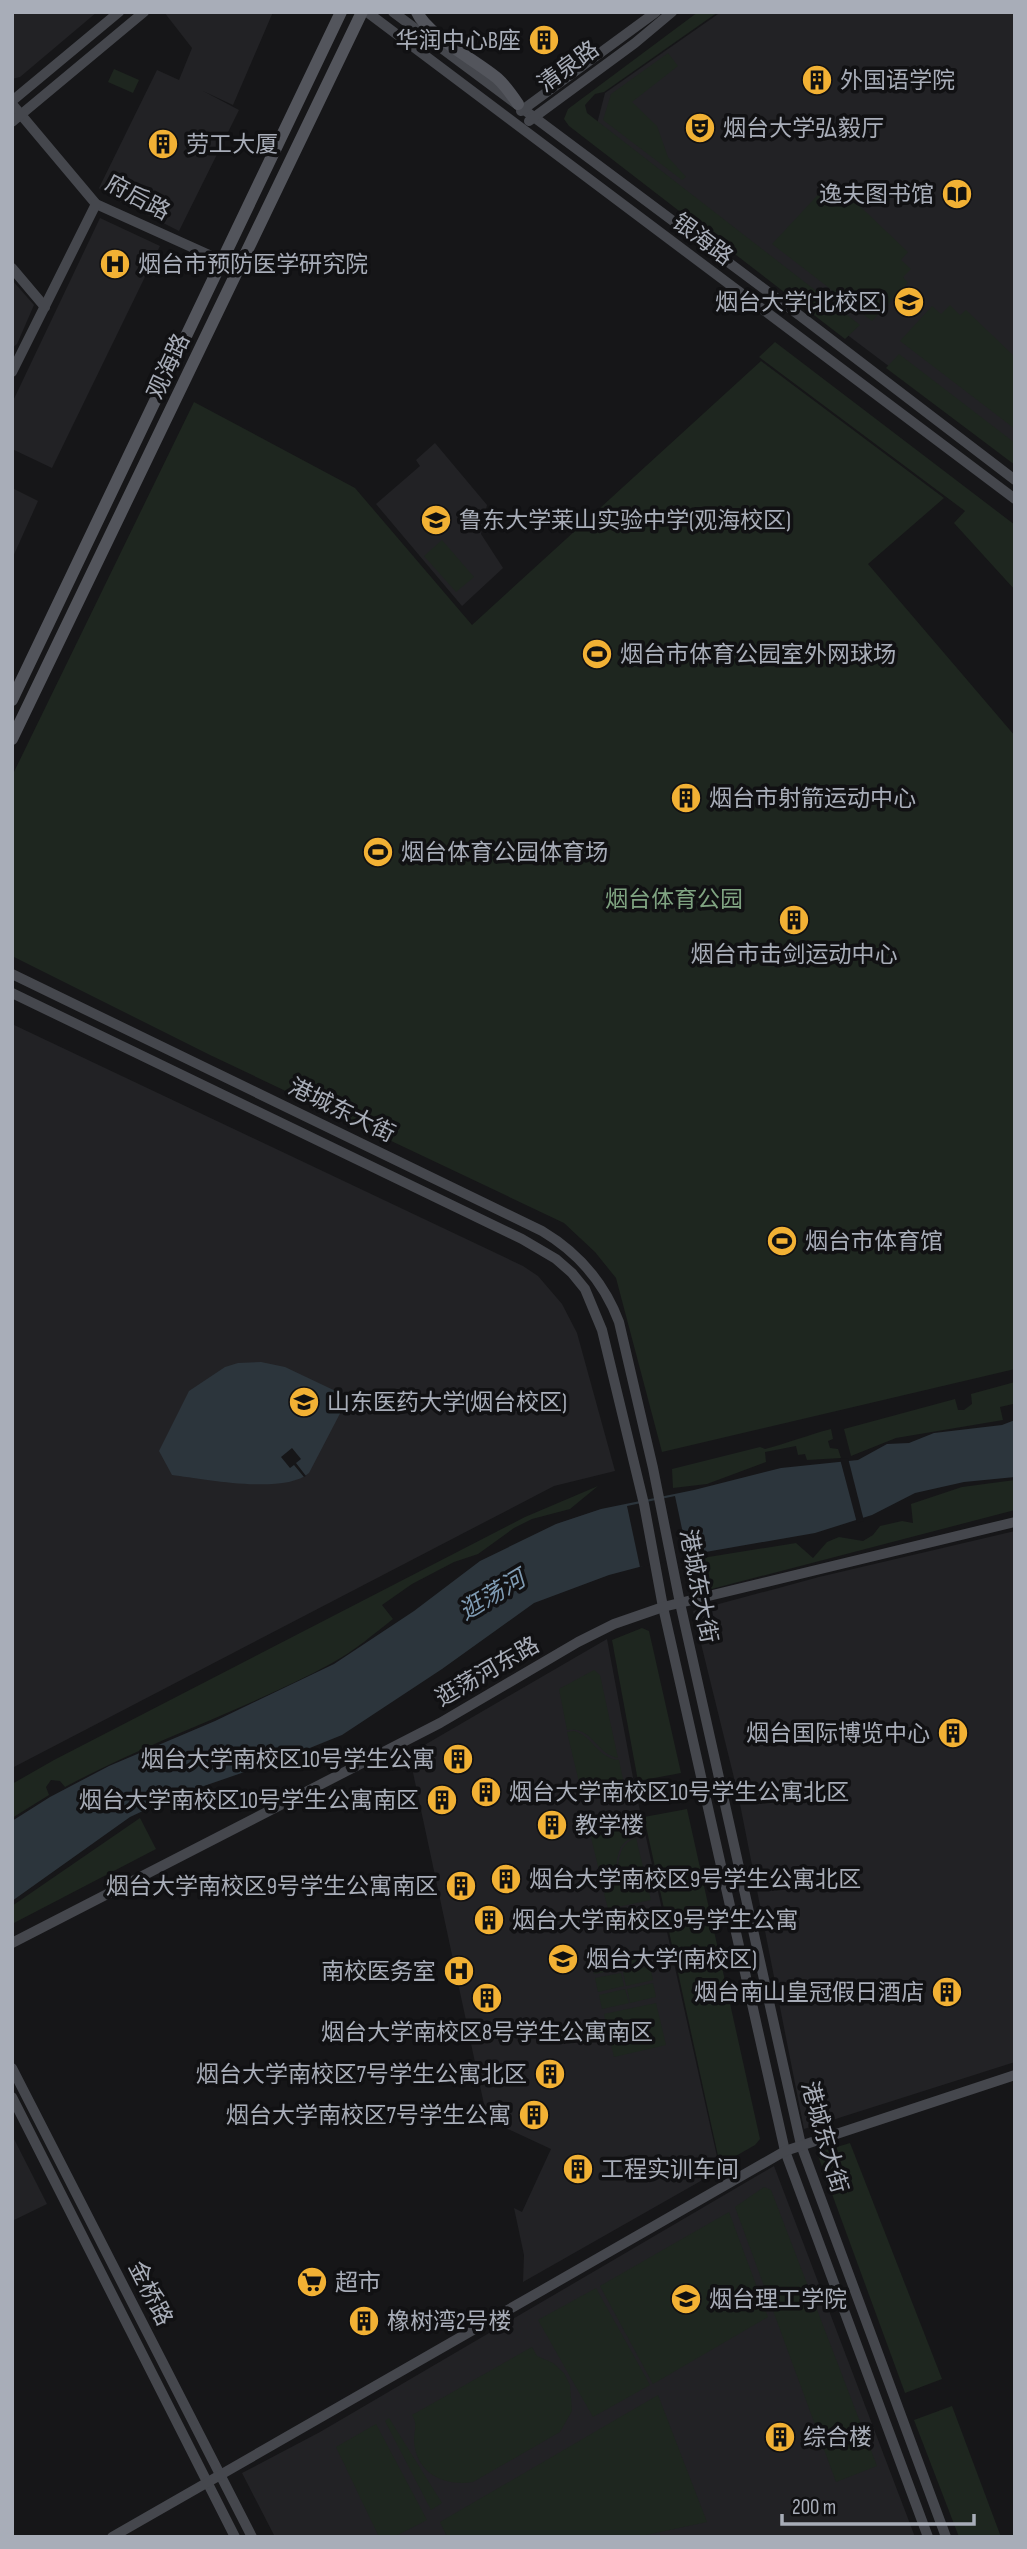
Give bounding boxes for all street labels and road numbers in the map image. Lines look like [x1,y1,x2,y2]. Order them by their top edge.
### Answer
street label: 清泉路 [532,35,605,98]
street label: 府后路 [100,169,175,226]
street label: 银海路 [666,208,738,272]
street label: 观海路 [142,329,196,404]
street label: 港城东大街 [284,1073,399,1149]
street label: 港城东大街 [673,1527,723,1645]
street label: 逛荡河东路 [431,1631,544,1713]
street label: 港城东大街 [795,2078,853,2196]
street label: 金桥路 [122,2256,178,2331]

